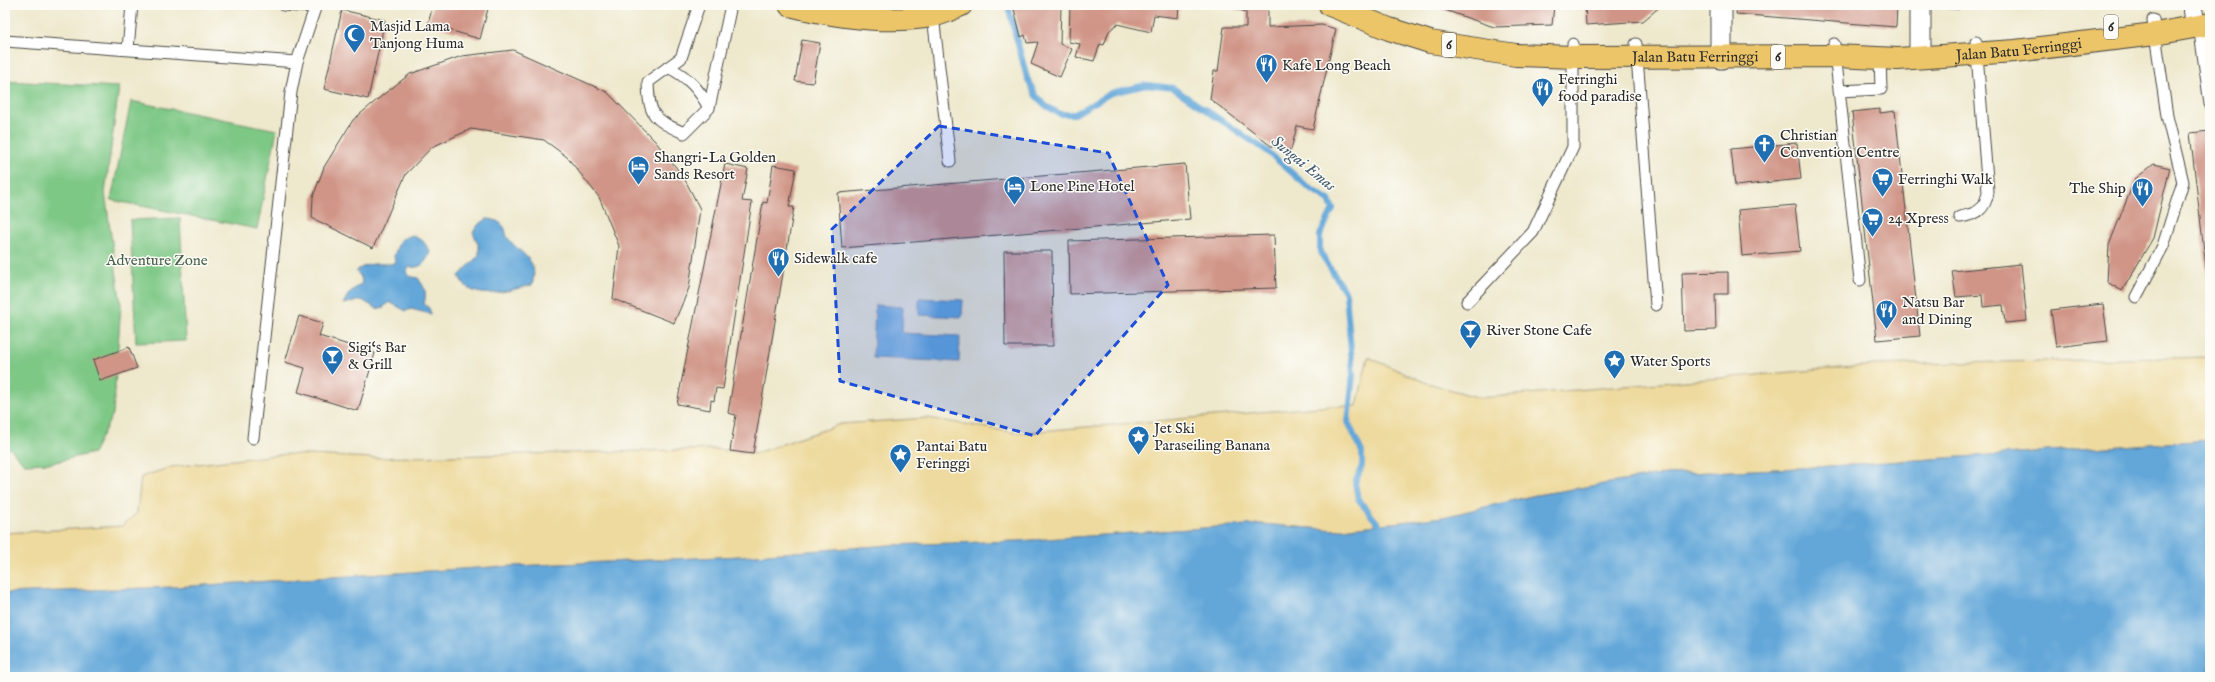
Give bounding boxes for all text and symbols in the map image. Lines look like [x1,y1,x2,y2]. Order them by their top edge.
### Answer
road number: 6 [2104,15,2118,39]
place label: Masjid Lama Tanjong Huma [370,17,464,53]
mosque icon: Masjid Lama Tanjong Huma [342,22,368,55]
road number: 6 [1442,33,1456,57]
street label: Jalan Batu Ferringgi [1953,33,2083,65]
road number: 6 [1771,45,1785,69]
street label: Jalan Batu Ferringgi [1630,47,1759,66]
restaurant icon: Kafe Long Beach [1254,52,1280,85]
place label: Kafe Long Beach [1282,56,1391,75]
place label: Ferringhi food paradise [1558,70,1642,106]
restaurant icon: Ferringhi food paradise [1529,75,1555,108]
place label: Christian Convention Centre [1780,126,1900,162]
church icon: Christian Convention Centre [1752,131,1778,164]
water label: Sungai Emas [1267,132,1340,196]
place label: Shangri-La Golden Sands Resort [654,148,776,184]
hotel icon: Shangri-La Golden Sands Resort [626,153,652,186]
supermarket icon: Ferringhi Walk [1870,166,1896,199]
place label: Ferringhi Walk [1898,170,1994,189]
hotel icon: Lone Pine Hotel [1001,173,1027,206]
restaurant icon: The Ship [2129,175,2155,208]
place label: Lone Pine Hotel [1030,177,1136,196]
place label: The Ship [2069,179,2126,198]
supermarket icon: 24 Xpress [1859,205,1885,238]
place label: 24 Xpress [1888,209,1949,228]
restaurant icon: Sidewalk cafe [765,245,791,278]
place label: Sidewalk cafe [794,249,878,268]
park label: Adventure Zone [105,251,208,270]
place label: Natsu Bar and Dining [1902,293,1973,329]
restaurant icon: Natsu Bar and Dining [1874,298,1900,331]
bar icon: River Stone Cafe [1458,317,1484,350]
place label: River Stone Cafe [1486,321,1592,340]
place label: Sigi‘s Bar & Grill [348,338,407,374]
bar icon: Sigi‘s Bar & Grill [319,343,345,376]
place icon: Water Sports [1602,348,1628,381]
place label: Water Sports [1630,352,1710,371]
place label: Jet Ski Paraseiling Banana [1152,419,1271,455]
place icon: Jet Ski Paraseiling Banana [1126,424,1152,457]
place label: Pantai Batu Feringgi [916,437,987,473]
place icon: Pantai Batu Feringgi [888,442,914,475]

